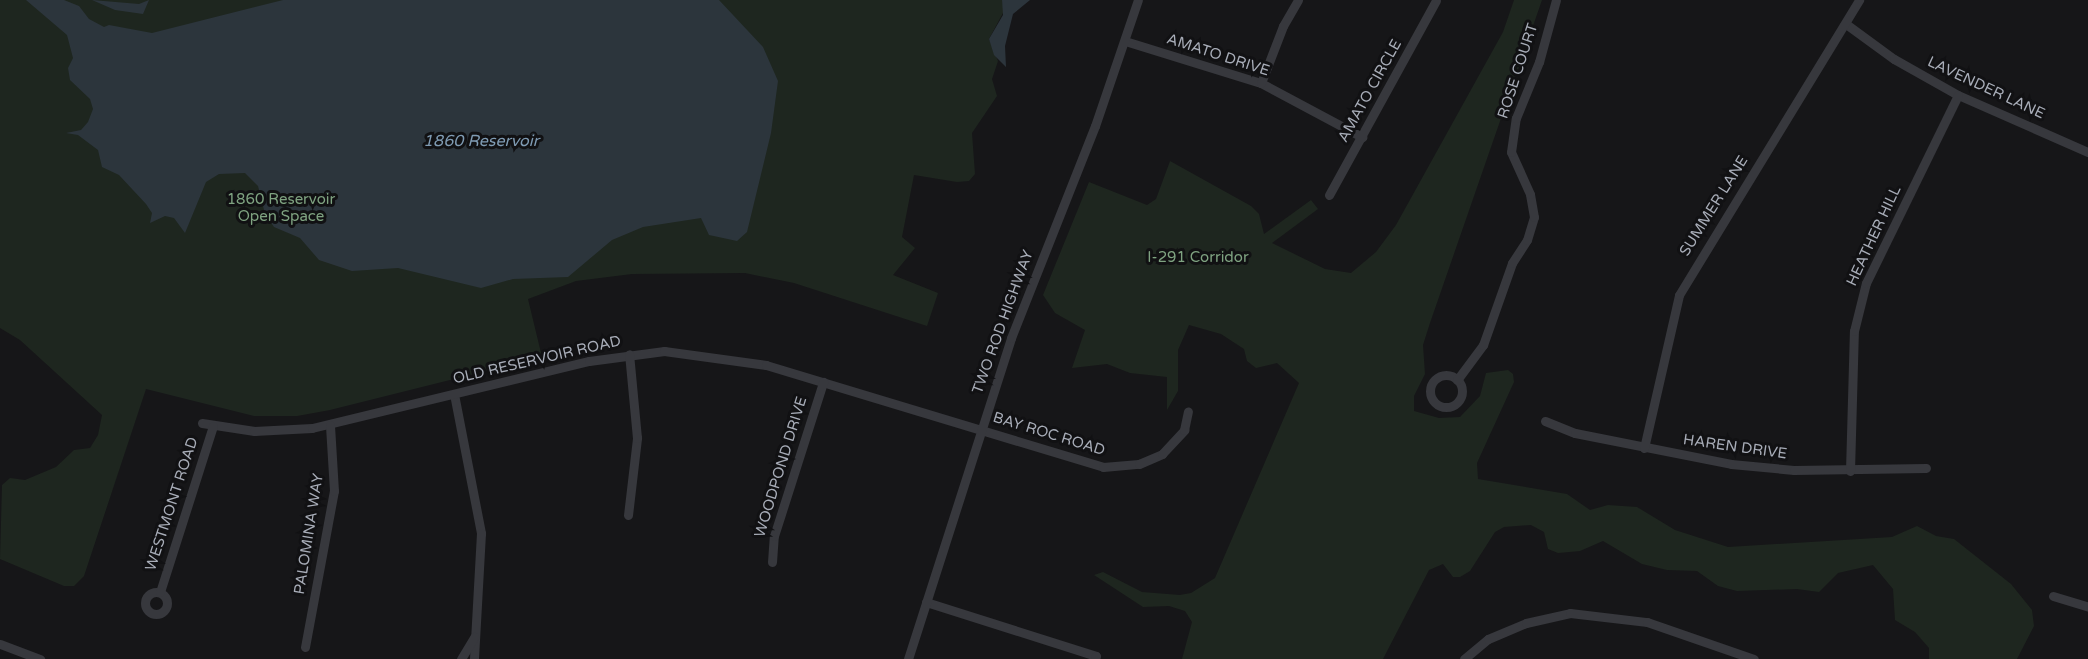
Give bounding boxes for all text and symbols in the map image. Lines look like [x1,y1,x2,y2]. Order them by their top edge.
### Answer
street label: ROSE COURT [1494,21,1542,121]
street label: AMATO DRIVE [1164,30,1272,80]
street label: AMATO CIRCLE [1334,36,1406,146]
street label: LAVENDER LANE [1924,53,2048,123]
water label: 1860 Reservoir [423,131,539,151]
street label: SUMMER LANE [1676,153,1752,259]
street label: HEATHER HILL [1843,183,1905,289]
park label: 1860 Reservoir Open Space [227,190,335,225]
street label: TWO ROD HIGHWAY [969,248,1037,396]
park label: I-291 Corridor [1147,249,1249,267]
street label: OLD RESERVOIR ROAD [451,332,623,388]
street label: WOODPOND DRIVE [751,394,811,540]
street label: BAY ROC ROAD [991,408,1107,460]
street label: HAREN DRIVE [1682,431,1788,463]
street label: WESTMONT ROAD [142,435,202,573]
street label: PALOMINA WAY [291,472,327,596]

